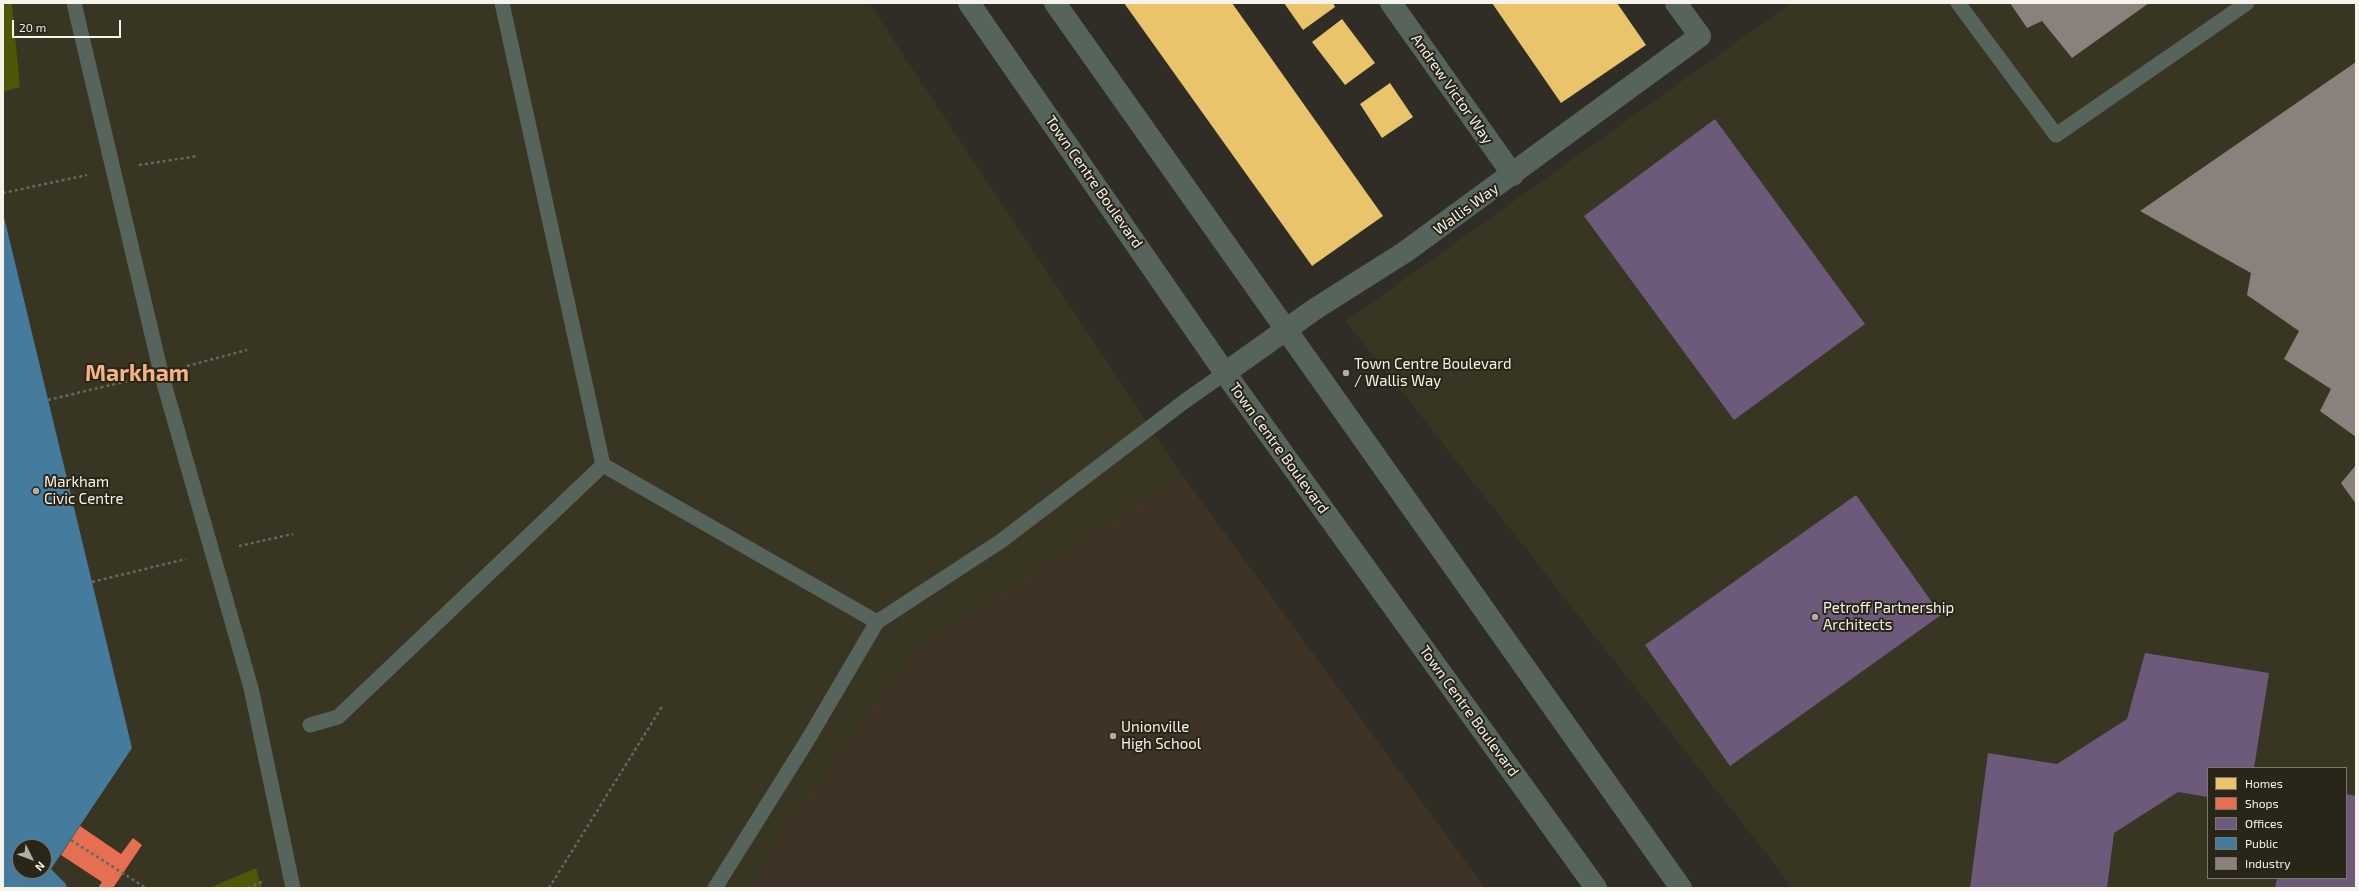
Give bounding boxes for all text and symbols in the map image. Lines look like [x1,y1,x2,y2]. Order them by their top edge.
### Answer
scale bar [14,12,123,38]
text: 20 m [19,20,46,34]
street label: Andrew Victor Way [1407,31,1497,147]
street label: Town Centre Boulevard [1041,112,1147,252]
street label: Wallis Way [1430,179,1502,239]
place label: Town Centre Boulevard / Wallis Way [1354,355,1512,390]
district label: Markham [85,359,189,387]
marker: Town Centre Boulevard / Wallis Way [1341,368,1351,378]
street label: Town Centre Boulevard [1225,379,1333,517]
place label: Markham Civic Centre [44,473,124,508]
marker: Markham Civic Centre [31,486,41,496]
place label: Petroff Partnership Architects [1823,599,1954,634]
marker: Petroff Partnership Architects [1810,612,1820,622]
street label: Town Centre Boulevard [1415,642,1523,780]
place label: Unionville High School [1121,718,1201,753]
marker: Unionville High School [1108,731,1118,741]
legend [2207,767,2347,879]
text: Homes [2245,776,2283,790]
text: Shops [2245,796,2279,810]
text: Offices [2245,816,2282,830]
text: Public [2245,836,2278,850]
north arrow [12,839,52,879]
text: Industry [2245,856,2291,870]
text: N [33,859,48,874]

